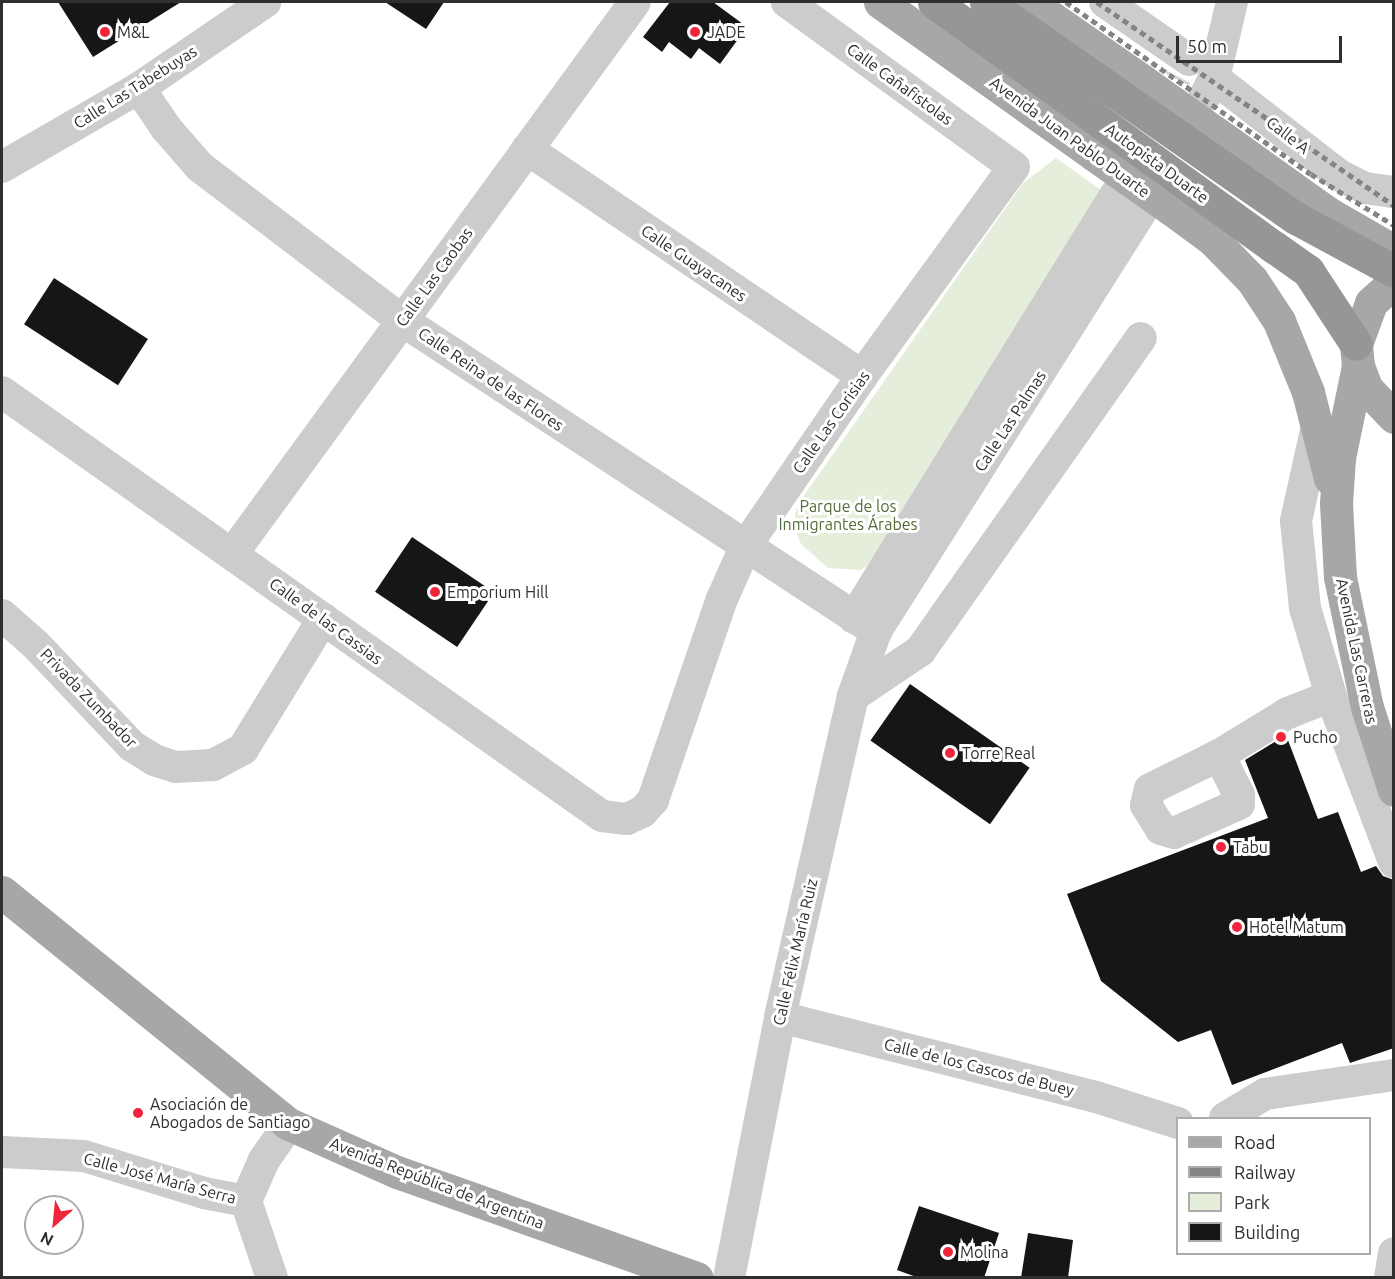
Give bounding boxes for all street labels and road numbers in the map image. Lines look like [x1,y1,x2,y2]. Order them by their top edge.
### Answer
street label: Calle Cañafistolas [843,39,957,129]
street label: Calle Las Tabebuyas [70,41,200,133]
street label: Avenida Juan Pablo Duarte [986,72,1154,202]
street label: Calle A [1263,112,1313,158]
street label: Autopista Duarte [1101,119,1213,207]
street label: Calle Guayacanes [638,221,750,305]
street label: Calle Las Caobas [392,224,476,330]
street label: Calle Reina de las Flores [415,323,567,435]
street label: Calle Las Corisias [788,367,874,477]
street label: Calle Las Palmas [970,367,1050,475]
street label: Calle de las Cassias [266,574,386,668]
street label: Avenida Las Carreras [1332,576,1382,726]
street label: Privada Zumbador [37,644,141,752]
street label: Calle Félix María Ruiz [769,877,821,1027]
street label: Calle de los Cascos de Buey [882,1034,1076,1100]
street label: Avenida República de Argentina [327,1133,547,1233]
street label: Calle José María Serra [82,1148,238,1208]

